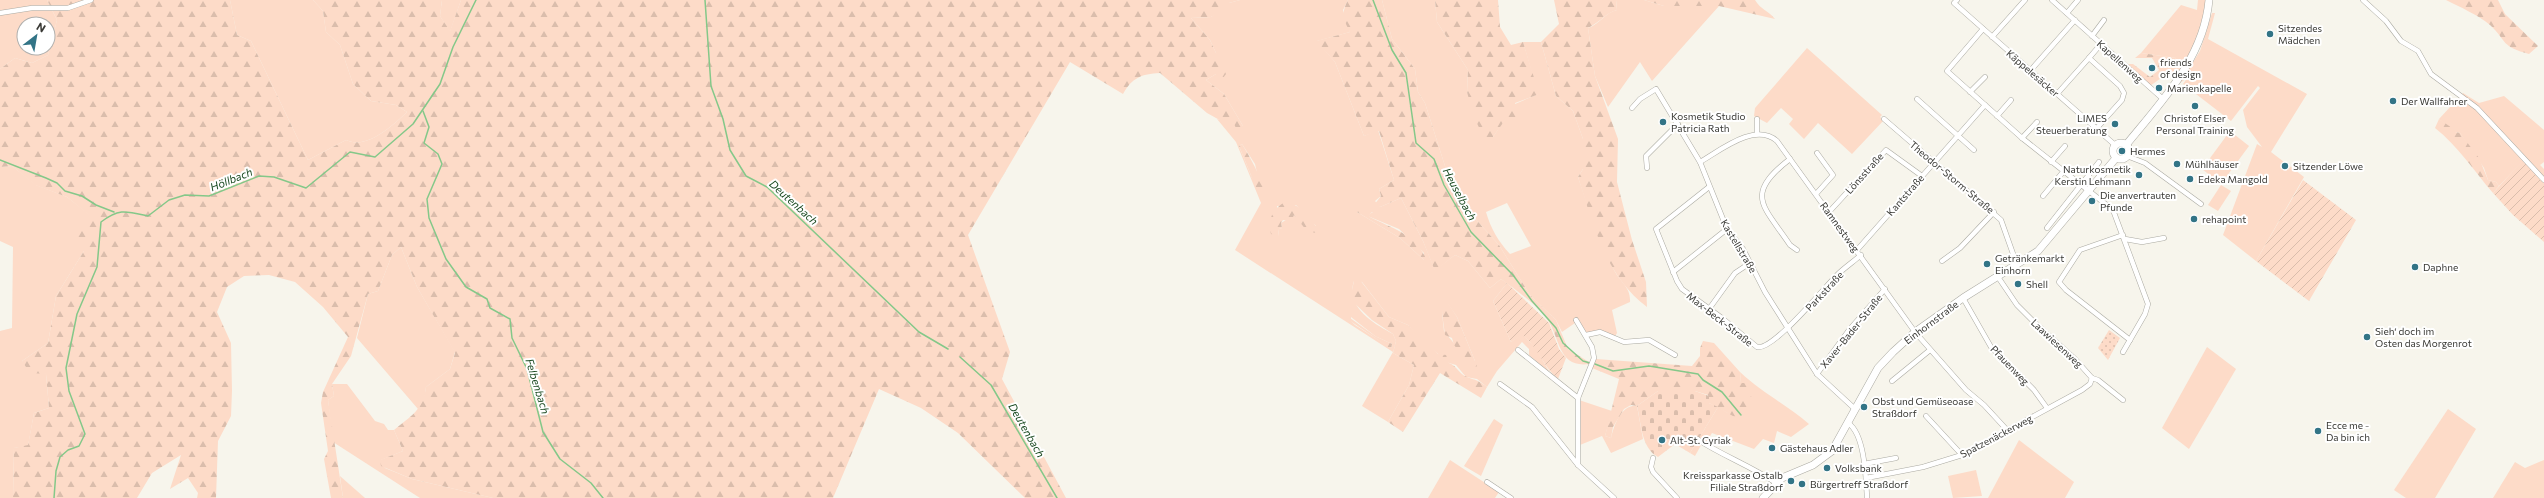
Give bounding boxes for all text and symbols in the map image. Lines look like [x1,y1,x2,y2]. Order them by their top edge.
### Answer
north arrow [16,16,56,56]
text: N [35,19,48,35]
place label: Sitzendes Mädchen [2278,22,2323,46]
marker: Sitzendes Mädchen [2265,29,2275,39]
street label: Kapellenweg [2095,37,2146,85]
street label: Käppelesäcker [2004,47,2062,99]
place label: friends of design [2160,56,2201,80]
marker: friends of design [2147,63,2157,73]
place label: Marienkapelle [2167,82,2231,94]
marker: Marienkapelle [2154,83,2164,93]
place label: Der Wallfahrer [2401,95,2467,107]
marker: Der Wallfahrer [2388,96,2398,106]
marker: Christof Elser Personal Training [2190,101,2200,111]
place label: Kosmetik Studio Patricia Rath [1671,110,1746,134]
place label: LIMES Steuerberatung [2036,112,2108,136]
place label: Christof Elser Personal Training [2156,112,2235,136]
marker: Kosmetik Studio Patricia Rath [1658,117,1668,127]
marker: LIMES Steuerberatung [2110,119,2120,129]
street label: Theodor-Storm-Straße [1907,138,1997,216]
place label: Hermes [2130,145,2166,157]
marker: Hermes [2117,146,2127,156]
street label: Lönsstraße [1842,150,1886,196]
place label: Mühlhäuser [2185,158,2239,170]
marker: Mühlhäuser [2172,159,2182,169]
place label: Sitzender Löwe [2293,160,2363,172]
marker: Sitzender Löwe [2280,161,2290,171]
place label: Naturkosmetik Kerstin Lehmann [2055,163,2132,187]
water label: Höllbach [208,165,254,193]
water label: Heuselbach [1441,165,1479,223]
marker: Naturkosmetik Kerstin Lehmann [2134,170,2144,180]
street label: Kantstraße [1884,172,1926,218]
place label: Edeka Mangold [2198,173,2268,185]
marker: Edeka Mangold [2185,174,2195,184]
water label: Deutenbach [767,177,821,227]
place label: Die anvertrauten Pfunde [2100,189,2176,213]
marker: Die anvertrauten Pfunde [2087,196,2097,206]
street label: Ramnestweg [1818,200,1862,255]
place label: rehapoint [2202,213,2246,225]
marker: rehapoint [2189,214,2199,224]
street label: Kastellstraße [1718,217,1760,275]
place label: Getränkemarkt Einhorn [1995,252,2064,276]
marker: Getränkemarkt Einhorn [1982,259,1992,269]
place label: Daphne [2423,261,2458,273]
marker: Daphne [2410,262,2420,272]
street label: Parkstraße [1803,269,1845,313]
place label: Shell [2026,278,2048,290]
marker: Shell [2013,279,2023,289]
street label: Max-Beck-Straße [1685,289,1755,349]
street label: Xaver-Bader-Straße [1818,292,1884,370]
street label: Einhornstraße [1902,298,1960,346]
street label: Laawiesenweg [2029,316,2086,370]
place label: Sieh‘ doch im Osten das Morgenrot [2375,325,2472,349]
marker: Sieh‘ doch im Osten das Morgenrot [2362,332,2372,342]
street label: Pfauenweg [1988,343,2032,388]
water label: Felbenbach [523,357,553,415]
place label: Obst und Gemüseoase Straßdorf [1872,395,1973,419]
water label: Deutenbach [1006,401,1048,459]
marker: Obst und Gemüseoase Straßdorf [1859,402,1869,412]
street label: Spatzenäckerweg [1958,412,2035,460]
place label: Ecce me - Da bin ich [2326,419,2370,443]
marker: Ecce me - Da bin ich [2313,426,2323,436]
place label: Alt-St. Cyriak [1670,434,1732,446]
marker: Alt-St. Cyriak [1657,435,1667,445]
place label: Gästehaus Adler [1780,442,1854,454]
marker: Gästehaus Adler [1767,443,1777,453]
place label: Volksbank [1835,462,1883,474]
marker: Volksbank [1822,463,1832,473]
place label: Kreissparkasse Ostalb Filiale Straßdorf [1683,469,1783,493]
marker: Kreissparkasse Ostalb Filiale Straßdorf [1786,476,1796,486]
place label: Bürgertreff Straßdorf [1810,478,1908,490]
marker: Bürgertreff Straßdorf [1797,479,1807,489]

